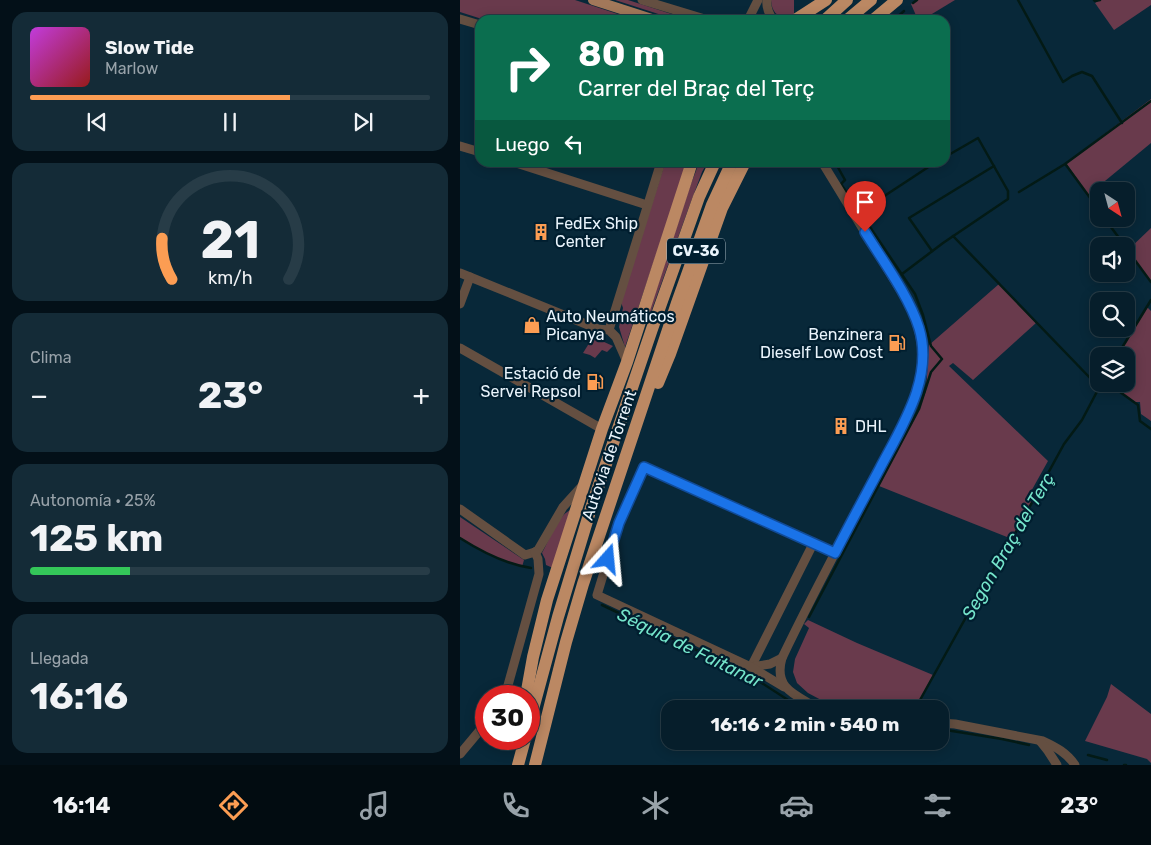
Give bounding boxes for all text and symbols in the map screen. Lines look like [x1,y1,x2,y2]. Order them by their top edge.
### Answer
text: 80 m [578,33,665,75]
icon: right [495,35,560,100]
text: Slow Tide [105,36,194,59]
text: Marlow [105,59,158,78]
text: Carrer del Braç del Terç [578,75,814,102]
icon: previous [83,108,111,136]
icon: pause [216,108,244,136]
icon: next [349,108,377,136]
icon: left [560,130,588,158]
text: Luego [495,133,550,156]
pin [844,181,886,232]
north arrow [1090,182,1135,228]
map controls [1090,182,1135,392]
icon: arrive [851,188,879,216]
text: 21 [200,209,260,271]
place label: FedEx Ship Center [555,214,638,251]
building icon: FedEx Ship Center [531,222,551,242]
button: sound [1090,237,1135,282]
road number: CV-36 [667,238,725,264]
text: km/h [208,267,252,288]
button: search [1090,292,1135,337]
place label: Auto Neumáticos Picanya [546,307,675,344]
shop icon: Auto Neumáticos Picanya [522,315,542,335]
place label: Benzinera Dieself Low Cost [760,325,883,362]
fuel station icon: Benzinera Dieself Low Cost [887,333,907,353]
button: layers [1090,347,1135,392]
text: Clima [30,348,71,367]
place label: Estació de Servei Repsol [481,364,581,401]
text: 23° [198,372,263,418]
fuel station icon: Estació de Servei Repsol [585,372,605,392]
text: − [30,379,48,412]
text: + [413,379,430,412]
street label: Autovia de Torrent [578,387,640,523]
building icon: DHL [831,416,851,436]
place label: DHL [855,417,886,436]
water label: Segon Braç del Terç [957,468,1059,623]
text: Autonomía · 25% [30,491,156,510]
text: 125 km [30,515,163,561]
position arrow [581,532,633,584]
water label: Séquia de Faitanar [614,603,767,693]
text: Llegada [30,649,89,668]
text: 16:16 [30,673,128,719]
speed limit sign: 30 [475,685,540,750]
text: 16:16 · 2 min · 540 m [711,713,899,736]
icon: directions [216,788,251,823]
icon: music [357,788,392,823]
icon: phone [498,788,533,823]
icon: climate [638,788,673,823]
icon: car [779,788,814,823]
icon: filters [920,788,955,823]
text: 16:14 [53,792,110,819]
text: 23° [1060,792,1098,819]

